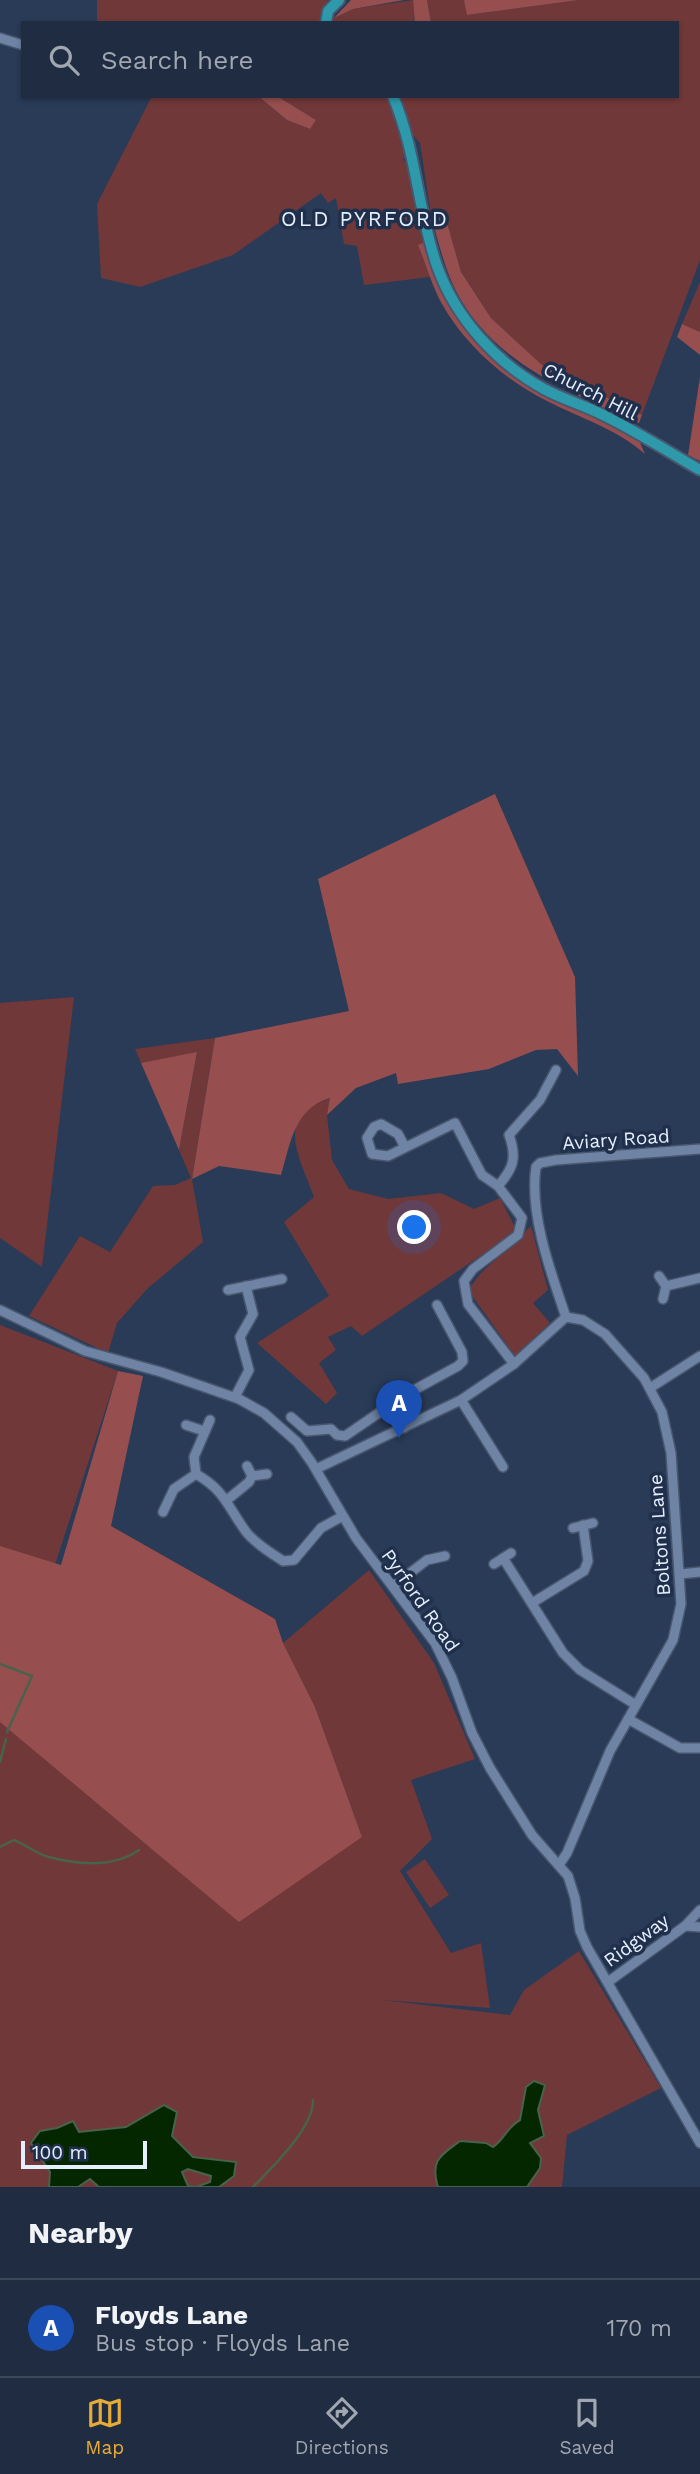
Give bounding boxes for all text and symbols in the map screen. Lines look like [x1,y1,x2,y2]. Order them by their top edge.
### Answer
search box [21,21,679,98]
icon: search [45,41,83,79]
text: Search here [101,45,253,75]
district label: OLD PYRFORD [281,206,449,231]
street label: Church Hill [539,358,642,425]
street label: Aviary Road [562,1124,670,1155]
your location [397,1210,431,1244]
pin: A [376,1380,422,1438]
street label: Boltons Lane [644,1473,675,1596]
street label: Pyrford Road [377,1545,464,1656]
street label: Ridgway [599,1909,674,1972]
scale bar [21,2138,147,2170]
text: 100 m [32,2141,88,2164]
text: Nearby [28,2215,133,2250]
text: Floyds Lane [95,2300,248,2330]
text: A [43,2315,59,2342]
text: 170 m [607,2315,672,2342]
text: Bus stop · Floyds Lane [95,2330,350,2357]
tab: Map [85,2394,124,2459]
tab: Directions [295,2394,389,2459]
tab: Saved [559,2394,615,2459]

